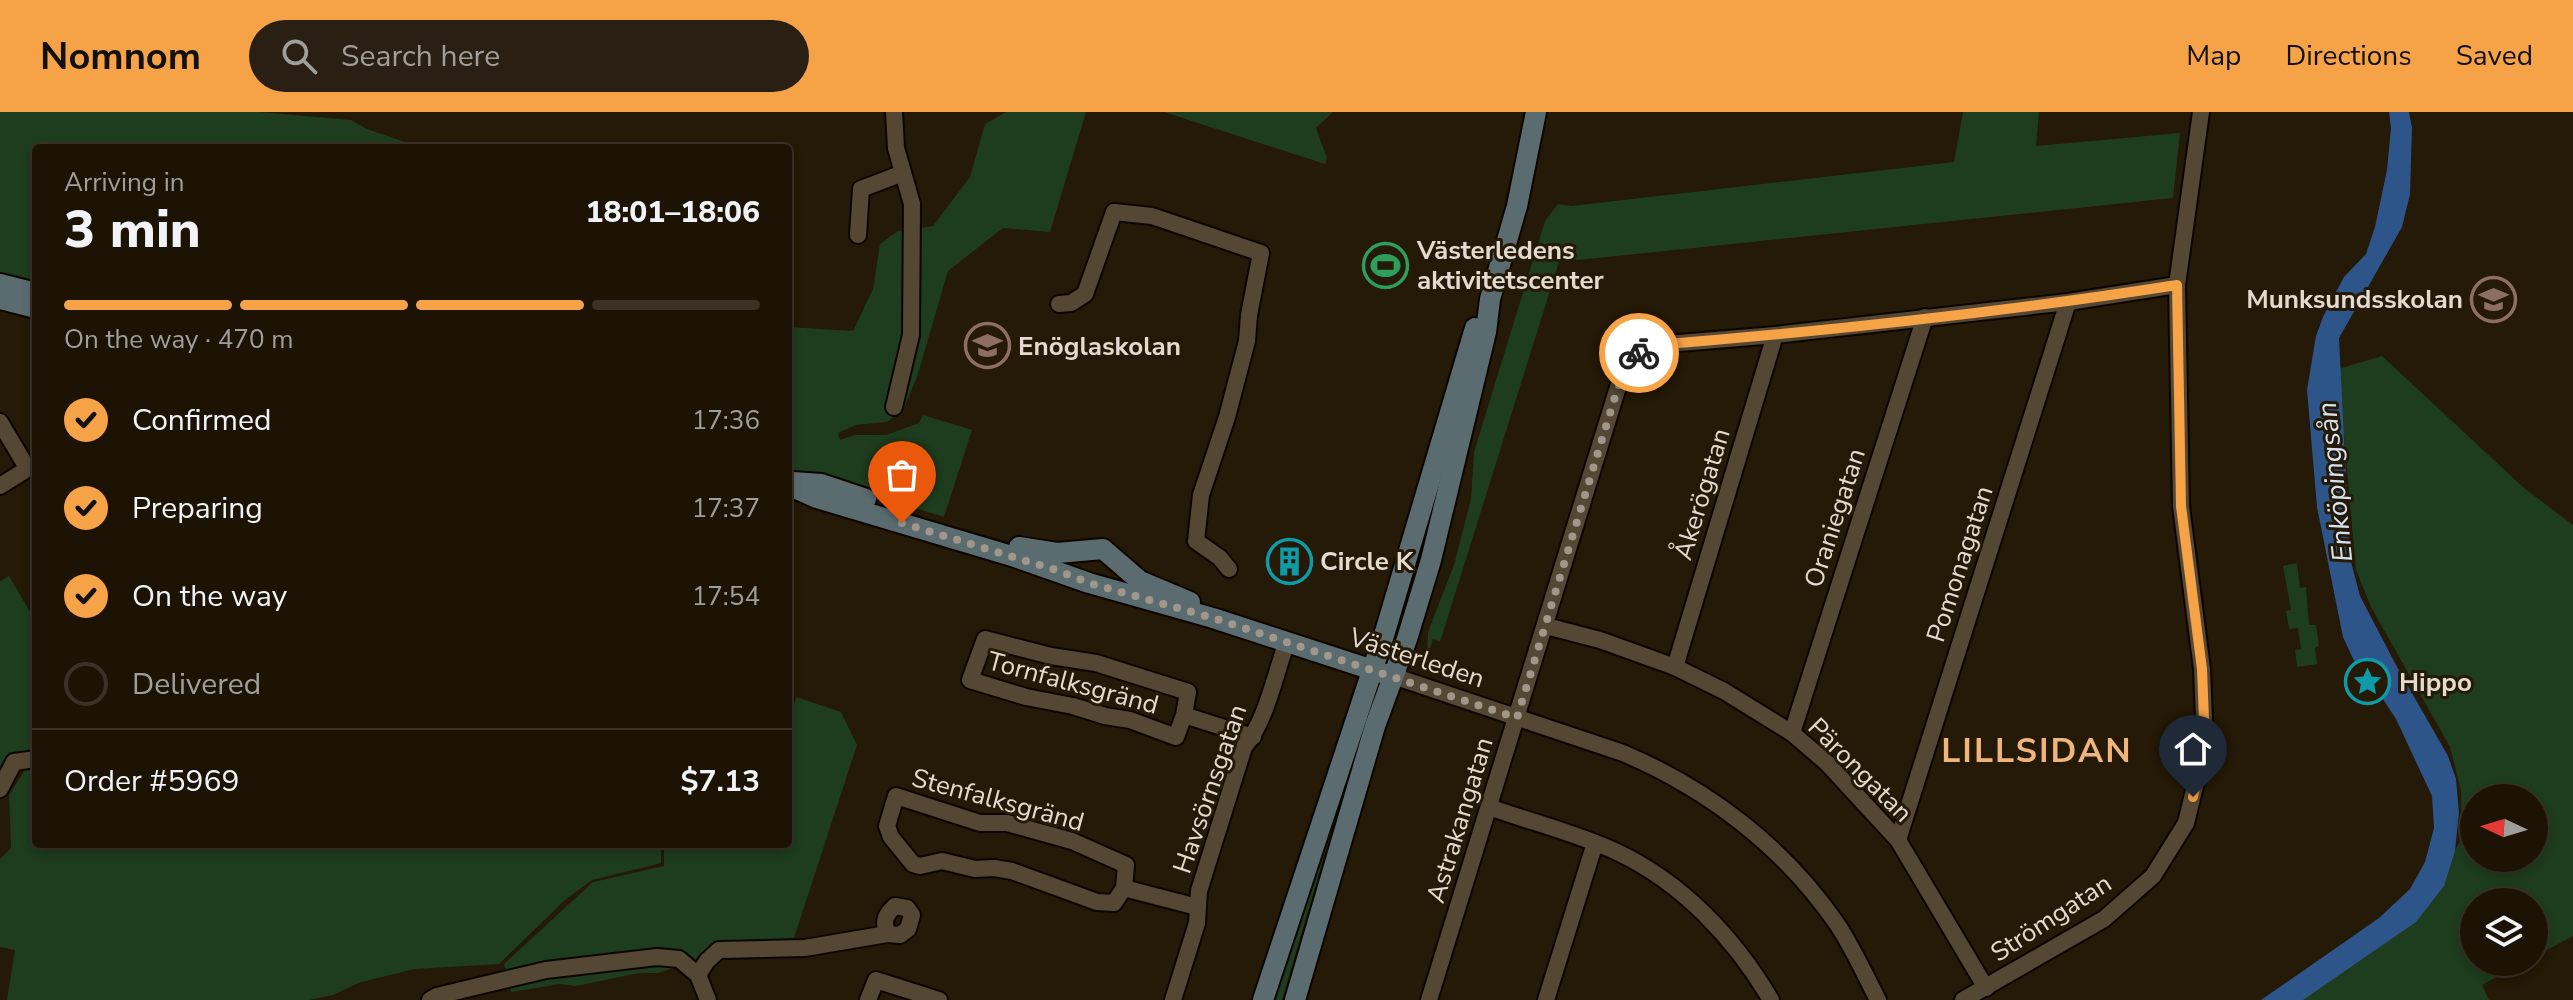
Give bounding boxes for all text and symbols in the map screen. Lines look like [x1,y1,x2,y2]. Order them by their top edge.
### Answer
search box [249,20,809,92]
text: Nomnom [40,31,201,82]
icon: search [277,34,321,78]
text: Search here [341,36,500,77]
text: Map [2186,37,2241,75]
text: Directions [2285,37,2412,75]
text: Saved [2456,37,2533,75]
text: Arriving in [64,165,185,200]
text: 18:01–18:06 [585,192,760,233]
text: 3 min [64,194,201,265]
place label: Västerledens aktivitetscenter [1416,233,1605,298]
sports icon: Västerledens aktivitetscenter [1362,241,1410,289]
school or university icon: Munksundsskolan [2470,275,2518,323]
place label: Munksundsskolan [2246,282,2463,317]
courier [1599,313,1679,393]
text: On the way · 470 m [64,322,293,357]
school or university icon: Enöglaskolan [963,322,1011,370]
place label: Enöglaskolan [1018,329,1181,364]
icon: bike [1617,331,1661,375]
icon: check [64,398,108,442]
text: Confirmed [132,400,272,441]
water label: Enköpingsån [2308,400,2362,564]
text: 17:36 [692,403,760,438]
street label: Åkerögatan [1665,424,1739,564]
pin [868,441,936,523]
street label: Oraniegatan [1796,444,1874,592]
icon: bag [880,453,924,497]
street label: Pomonagatan [1918,481,2002,647]
icon: check [64,486,108,530]
text: Preparing [132,488,263,529]
text: 17:37 [692,491,760,526]
building icon: Circle K [1265,537,1313,585]
place label: Circle K [1320,544,1414,579]
icon: check [64,574,108,618]
text: On the way [132,576,287,617]
text: 17:54 [692,579,760,614]
street label: Västerleden [1344,619,1489,696]
street label: Tornfalksgränd [984,643,1162,723]
place icon: Hippo [2344,658,2392,706]
text: Delivered [132,664,261,705]
place label: Hippo [2399,665,2472,700]
street label: Havsörnsgatan [1165,700,1255,878]
street label: Pärongatan [1800,710,1920,830]
pin [2159,715,2227,797]
icon: home [2171,727,2215,771]
district label: LILLSIDAN [1941,728,2133,774]
street label: Astrakangatan [1418,733,1502,907]
street label: Stenfalksgränd [908,760,1088,840]
text: Order #5969 [64,761,239,802]
text: $7.13 [681,761,760,802]
north arrow [2460,784,2548,872]
map controls [2460,784,2548,976]
street label: Strömgatan [1984,866,2118,970]
button: layers [2460,888,2548,976]

